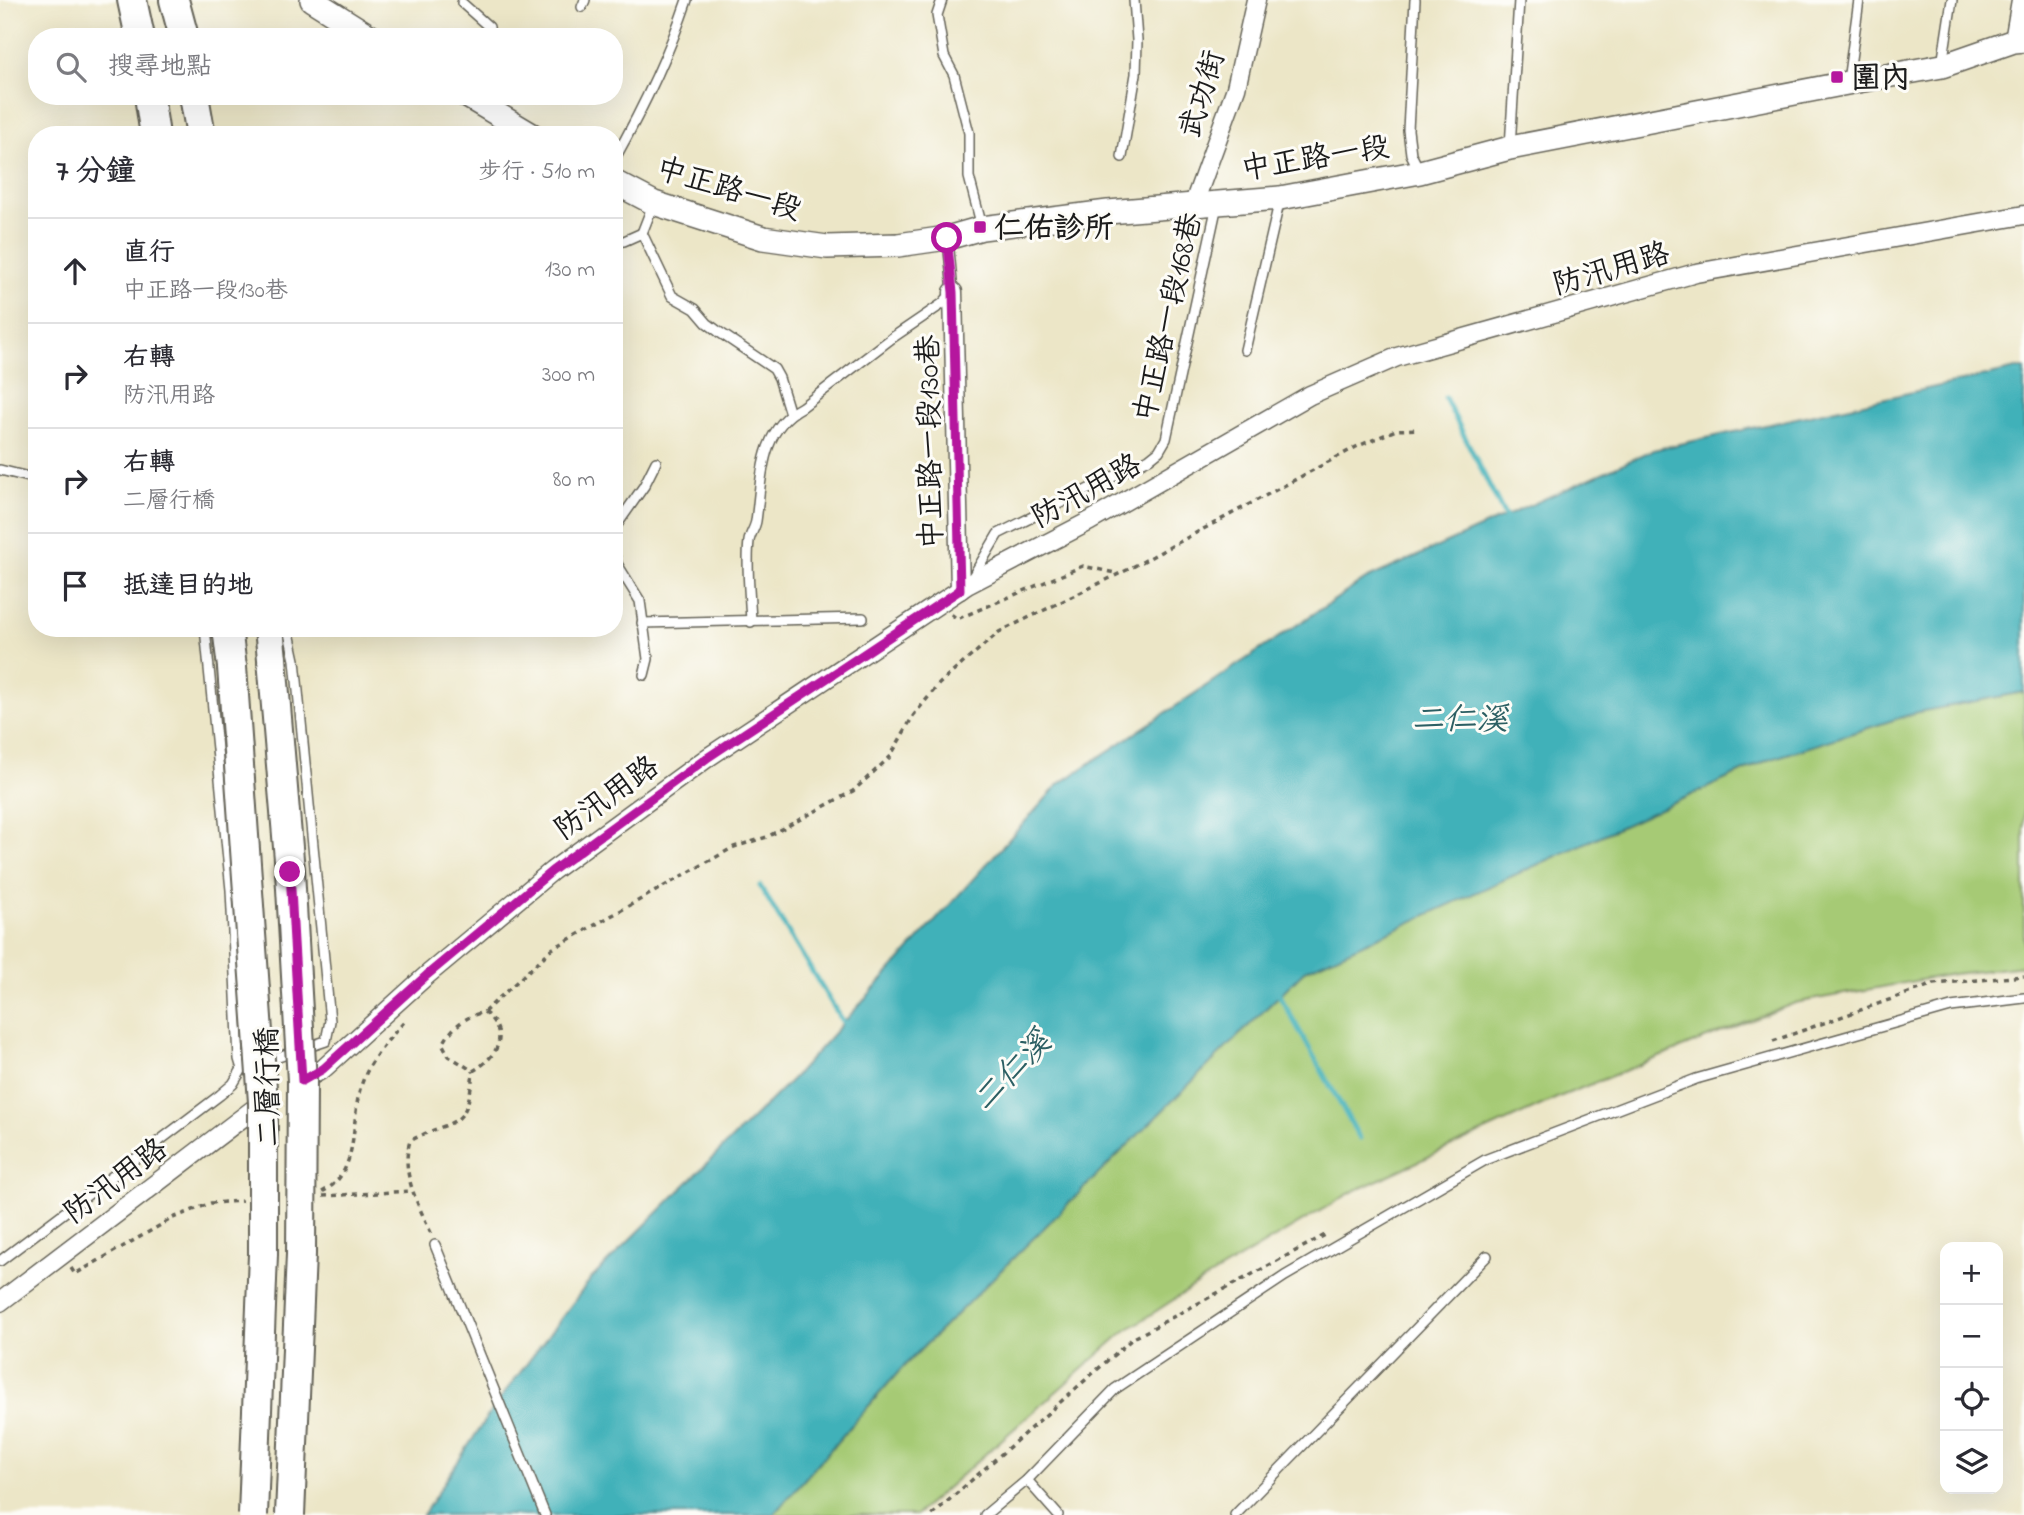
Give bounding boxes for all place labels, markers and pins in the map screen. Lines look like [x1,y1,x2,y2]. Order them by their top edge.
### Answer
place label: 圍內 [1851,58,1911,102]
marker: 圍內 [1829,69,1845,85]
place label: 仁佑診所 [994,208,1114,252]
marker: 仁佑診所 [972,219,988,235]

